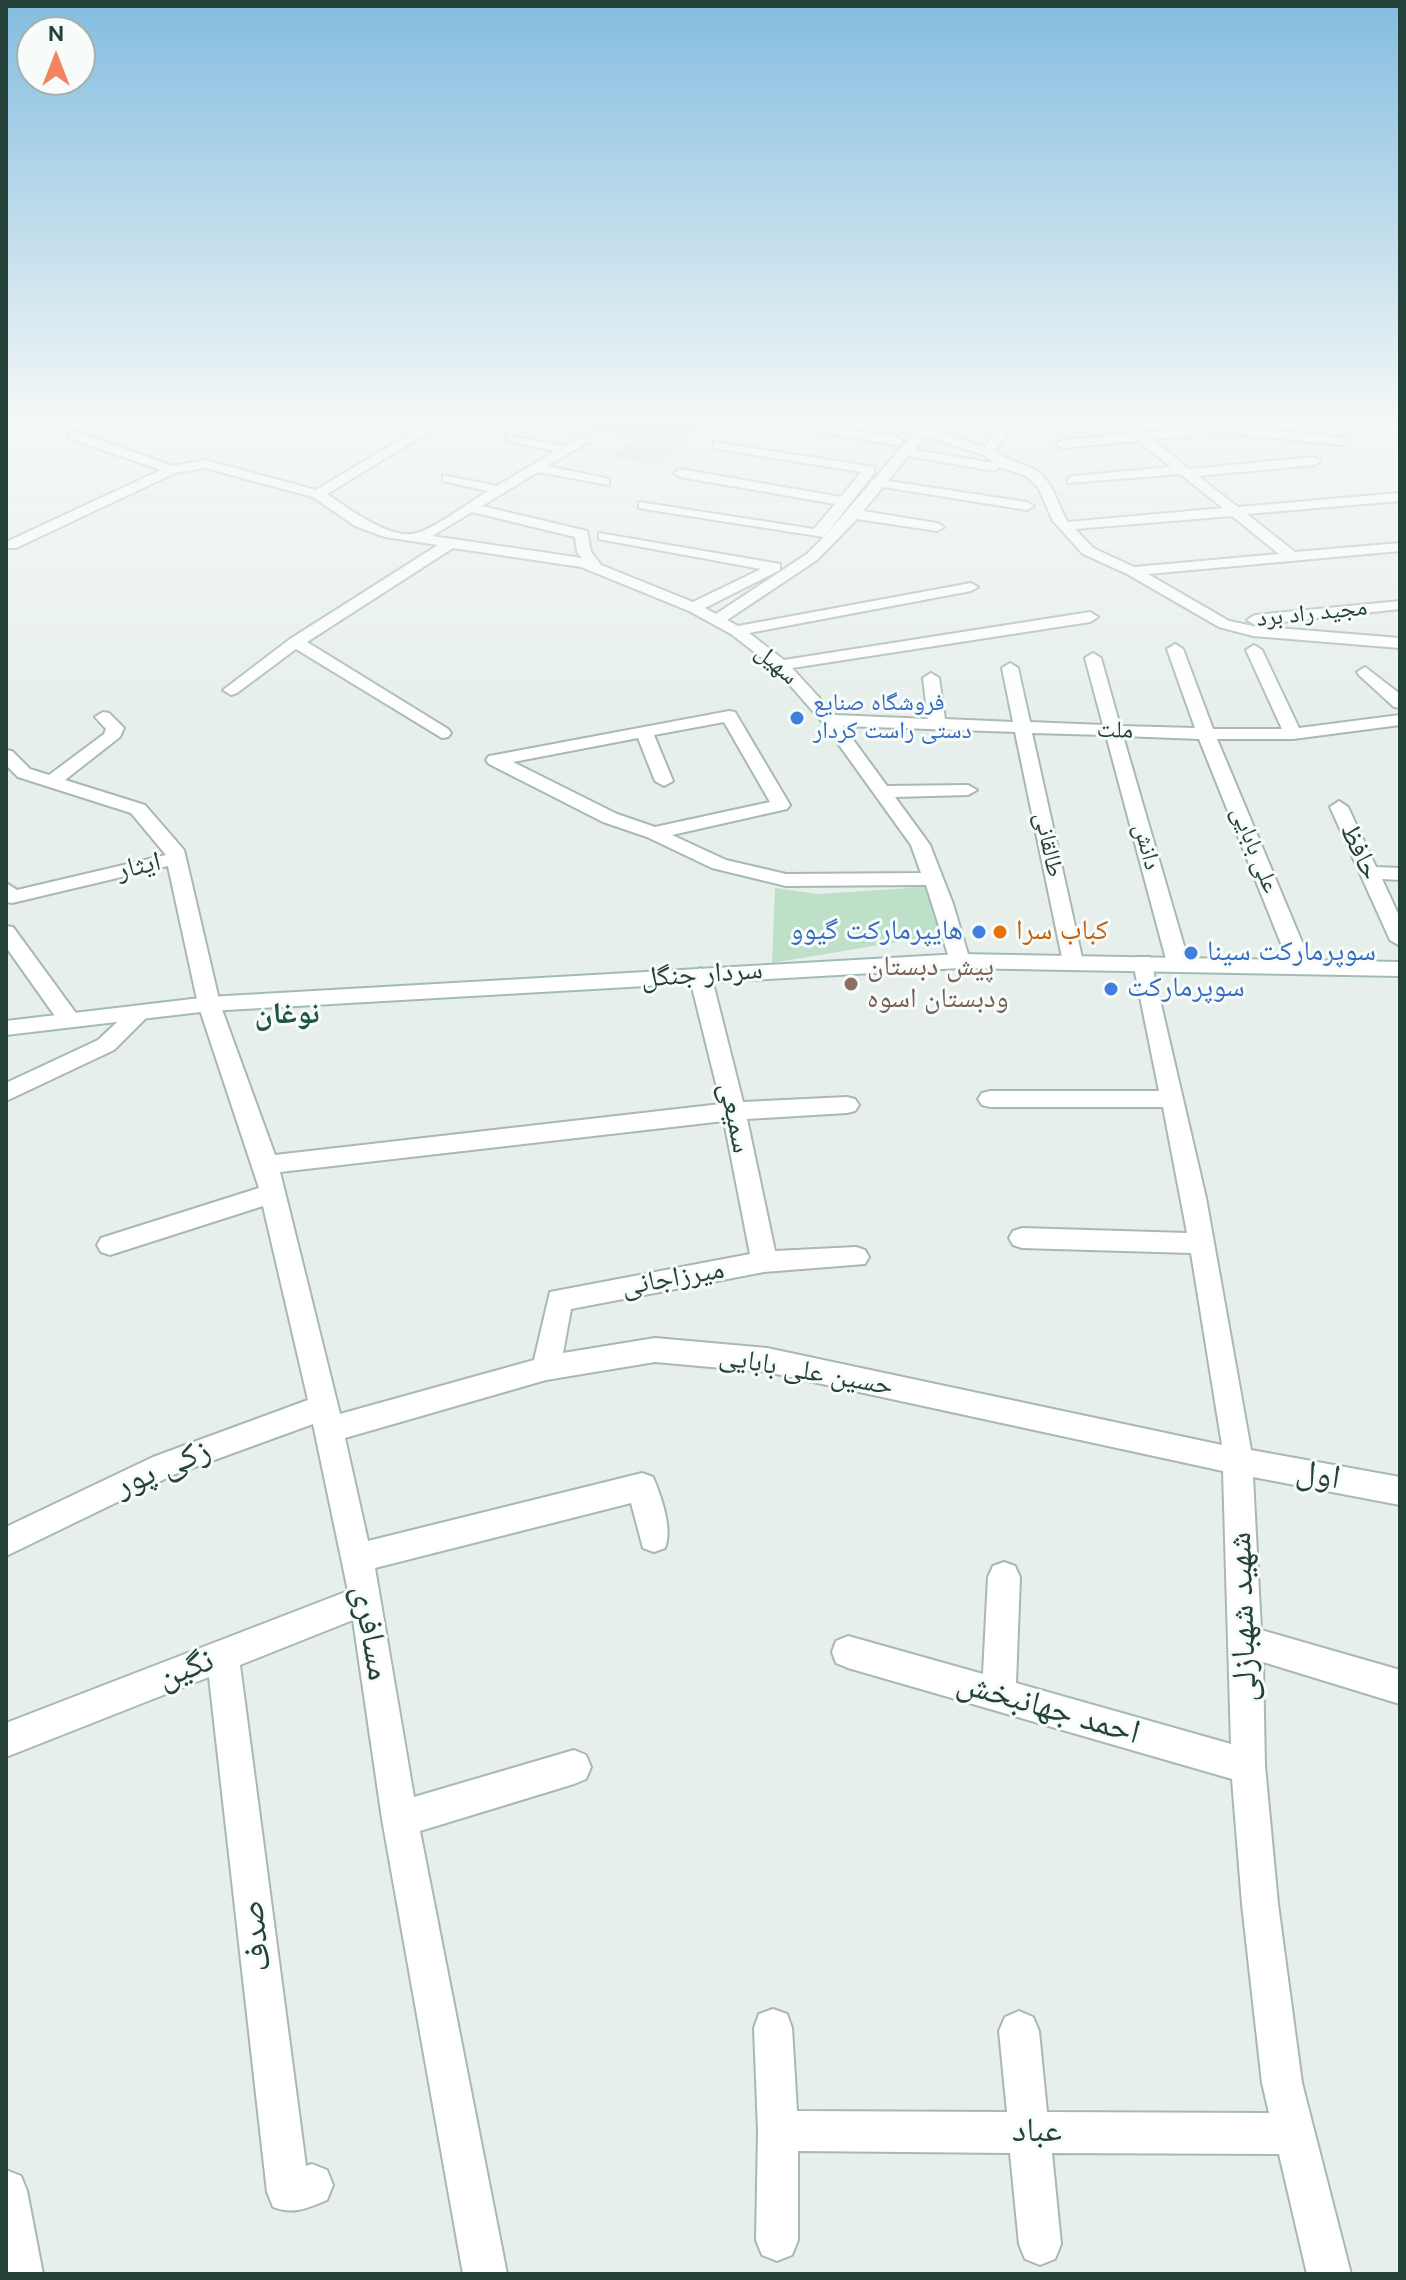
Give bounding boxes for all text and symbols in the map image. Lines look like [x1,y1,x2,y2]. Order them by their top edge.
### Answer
north arrow [16,16,96,96]
text: N [48,19,64,48]
street label: مجید راد برد [1255,594,1369,634]
street label: سهیل [749,638,803,692]
place label: فروشگاه صنایع دستی راست کردار [813,690,972,746]
marker: فروشگاه صنایع دستی راست کردار [788,709,806,727]
street label: ملت [1096,716,1134,746]
street label: علی بابایی [1224,802,1284,898]
street label: طالقانی [1027,810,1069,880]
street label: حافظ [1331,818,1387,886]
street label: دانش [1126,821,1166,873]
street label: ایثار [114,846,164,888]
place label: هایپرمارکت گیوو [790,915,963,949]
place label: کباب سرا [1016,915,1108,949]
marker: هایپرمارکت گیوو [970,923,988,941]
marker: کباب سرا [991,923,1009,941]
place label: سوپرمارکت سینا [1207,936,1376,970]
marker: سوپرمارکت سینا [1182,944,1200,962]
place label: پیش دبستان ودبستان اسوه [867,951,1009,1017]
street label: سردار جنگل [640,954,764,996]
place label: سوپرمارکت [1127,972,1245,1006]
marker: پیش دبستان ودبستان اسوه [842,975,860,993]
marker: سوپرمارکت [1102,980,1120,998]
district label: نوغان [254,997,320,1033]
street label: سمیعی [710,1080,758,1156]
street label: میرزاجانی [619,1253,727,1305]
street label: حسین علی بابایی [716,1340,896,1404]
street label: زکی پور [109,1431,217,1507]
street label: اول [1293,1452,1343,1500]
street label: شهید شهبازلی [1221,1531,1267,1703]
street label: مسافری [342,1582,398,1684]
street label: نگین [152,1641,220,1699]
street label: احمد جهانبخش [952,1663,1144,1755]
street label: صدف [232,1898,282,1974]
street label: عباد [1012,2112,1062,2152]

